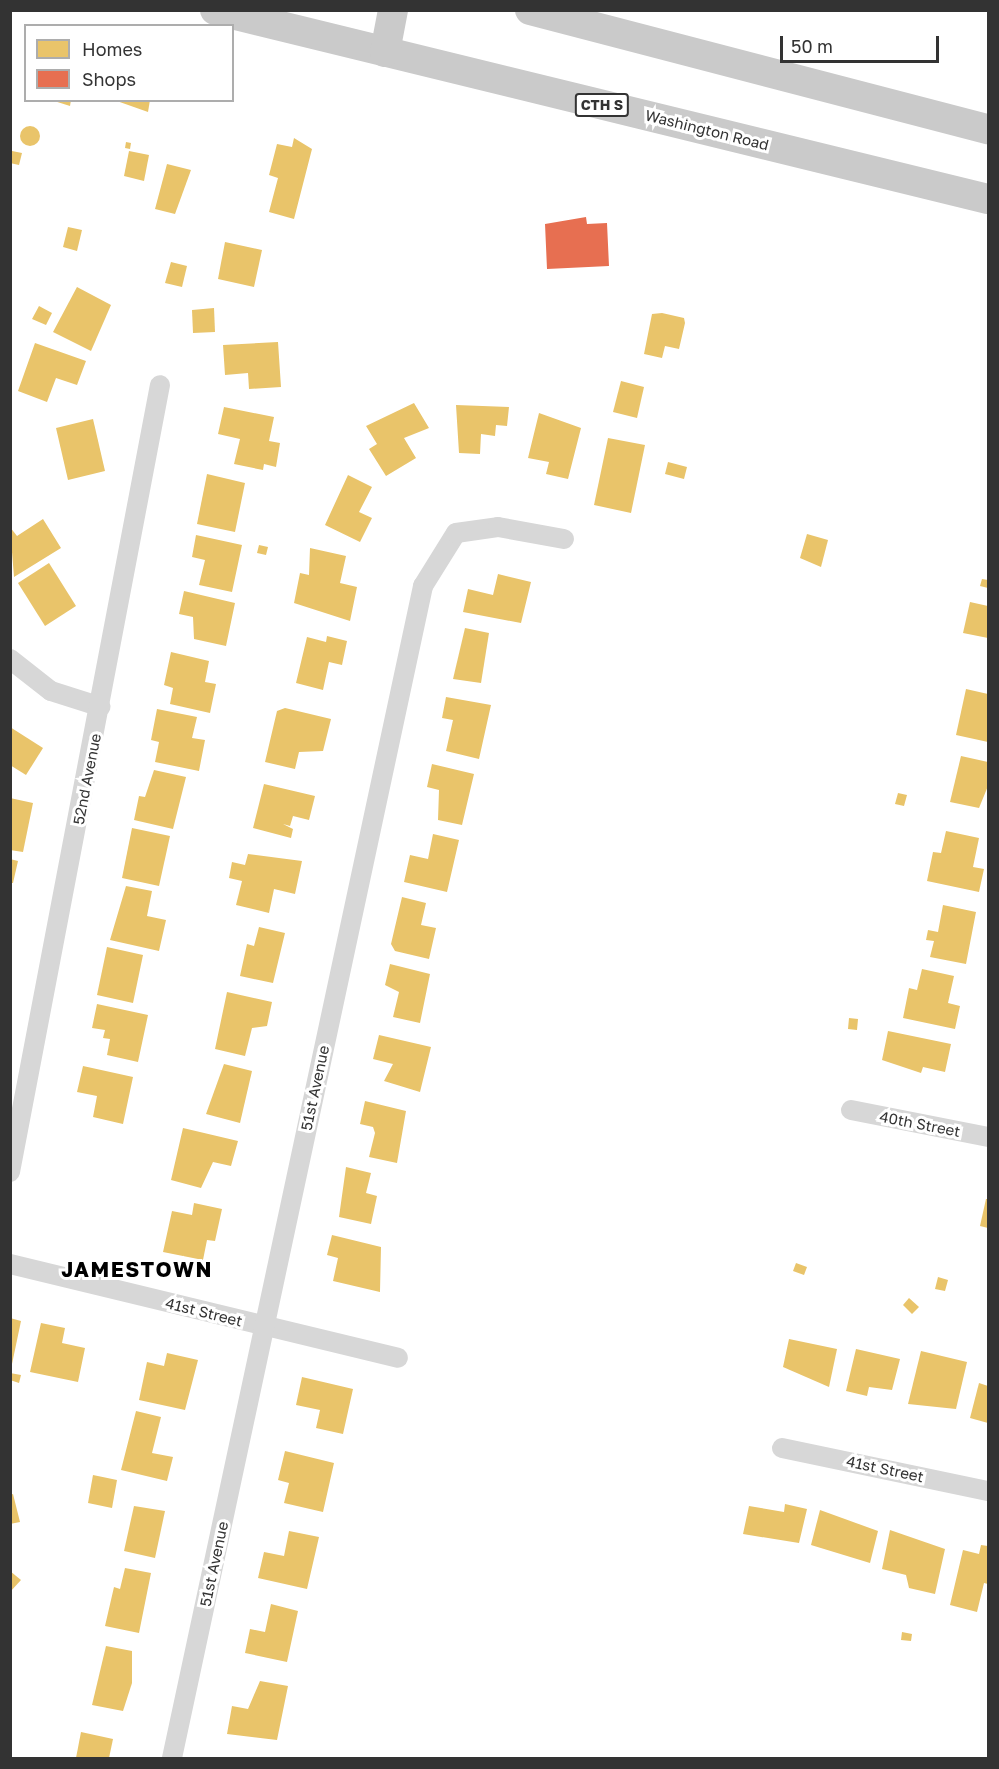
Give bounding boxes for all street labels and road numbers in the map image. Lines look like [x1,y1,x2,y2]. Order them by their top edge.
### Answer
road number: CTH S [574,94,630,116]
street label: Washington Road [643,106,771,154]
street label: 52nd Avenue [69,732,105,826]
street label: 51st Avenue [297,1044,333,1132]
street label: 40th Street [878,1107,962,1141]
street label: 41st Street [164,1294,244,1330]
street label: 41st Street [845,1452,925,1486]
street label: 51st Avenue [196,1520,232,1608]

